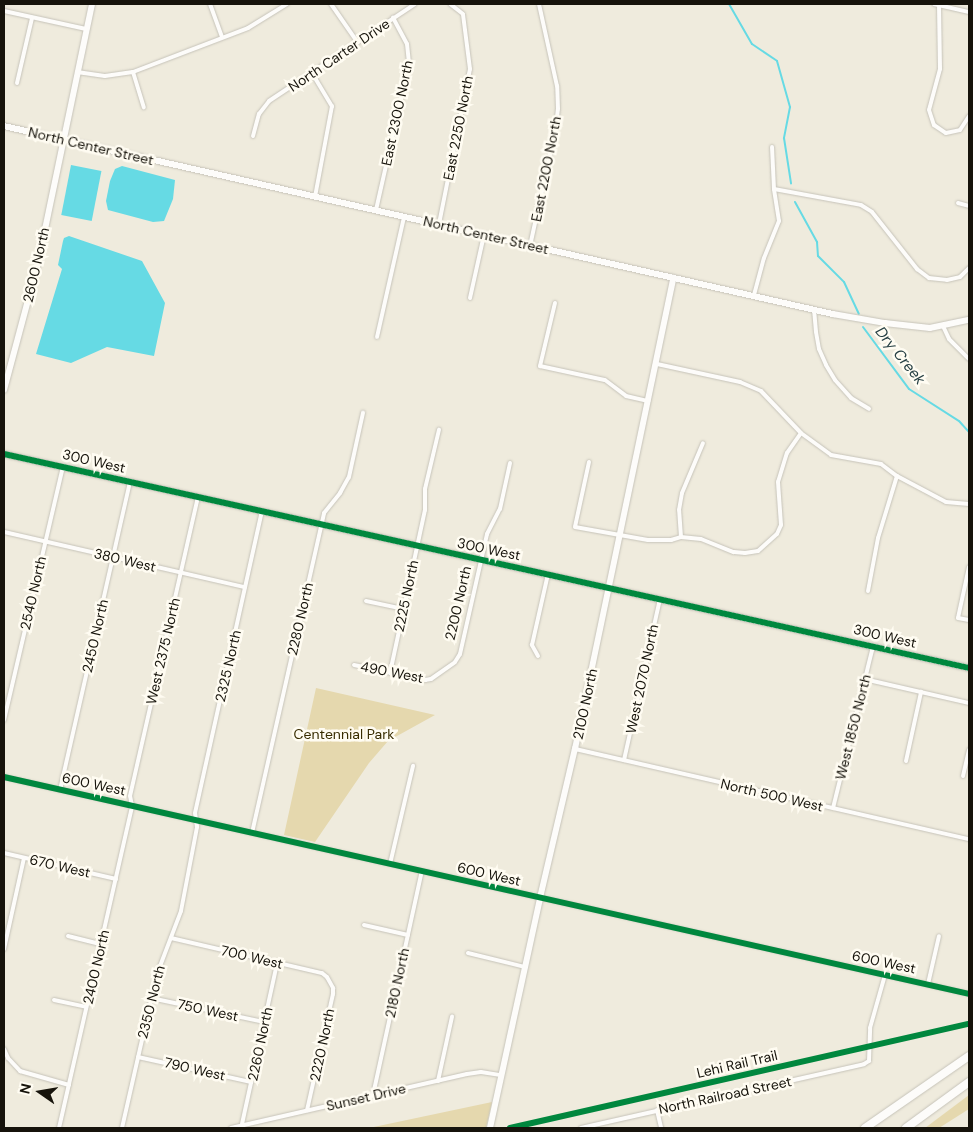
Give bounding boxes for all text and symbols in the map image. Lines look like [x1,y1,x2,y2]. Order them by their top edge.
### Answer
street label: North Carter Drive [285,15,393,95]
street label: East 2300 North [378,59,416,167]
street label: East 2250 North [440,74,476,182]
street label: East 2200 North [528,115,564,223]
street label: North Center Street [27,123,155,169]
street label: North Center Street [422,212,550,258]
street label: 2600 North [19,226,53,304]
water label: Dry Creek [871,323,929,389]
street label: 300 West [61,446,127,476]
street label: 300 West [456,534,522,564]
street label: 380 West [92,545,158,575]
street label: 2540 North [16,555,50,631]
street label: 2225 North [390,558,422,634]
street label: 2200 North [441,564,475,642]
street label: 2280 North [283,581,317,657]
street label: West 2375 North [143,596,183,706]
street label: 2450 North [78,598,112,674]
street label: 300 West [852,621,918,651]
street label: West 2070 North [622,623,662,735]
street label: 2325 North [212,628,244,704]
street label: 490 West [359,658,425,686]
street label: 2100 North [569,667,601,741]
street label: West 1850 North [832,673,874,781]
park label: Centennial Park [294,726,394,742]
street label: 600 West [61,769,127,799]
street label: North 500 West [719,775,825,815]
street label: 670 West [28,851,92,881]
street label: 600 West [456,859,522,889]
street label: 2400 North [79,928,113,1006]
street label: 700 West [219,942,285,972]
street label: 2180 North [381,947,413,1019]
street label: 600 West [851,947,917,977]
street label: 2350 North [134,964,168,1040]
street label: 750 West [176,995,240,1025]
street label: 2260 North [244,1006,276,1082]
street label: 2220 North [306,1007,338,1083]
street label: Lehi Rail Trail [695,1047,779,1081]
street label: 790 West [163,1054,227,1084]
north arrow [15,1067,65,1117]
street label: North Railroad Street [657,1073,793,1117]
street label: Sunset Drive [325,1080,407,1114]
text: N [15,1082,35,1096]

